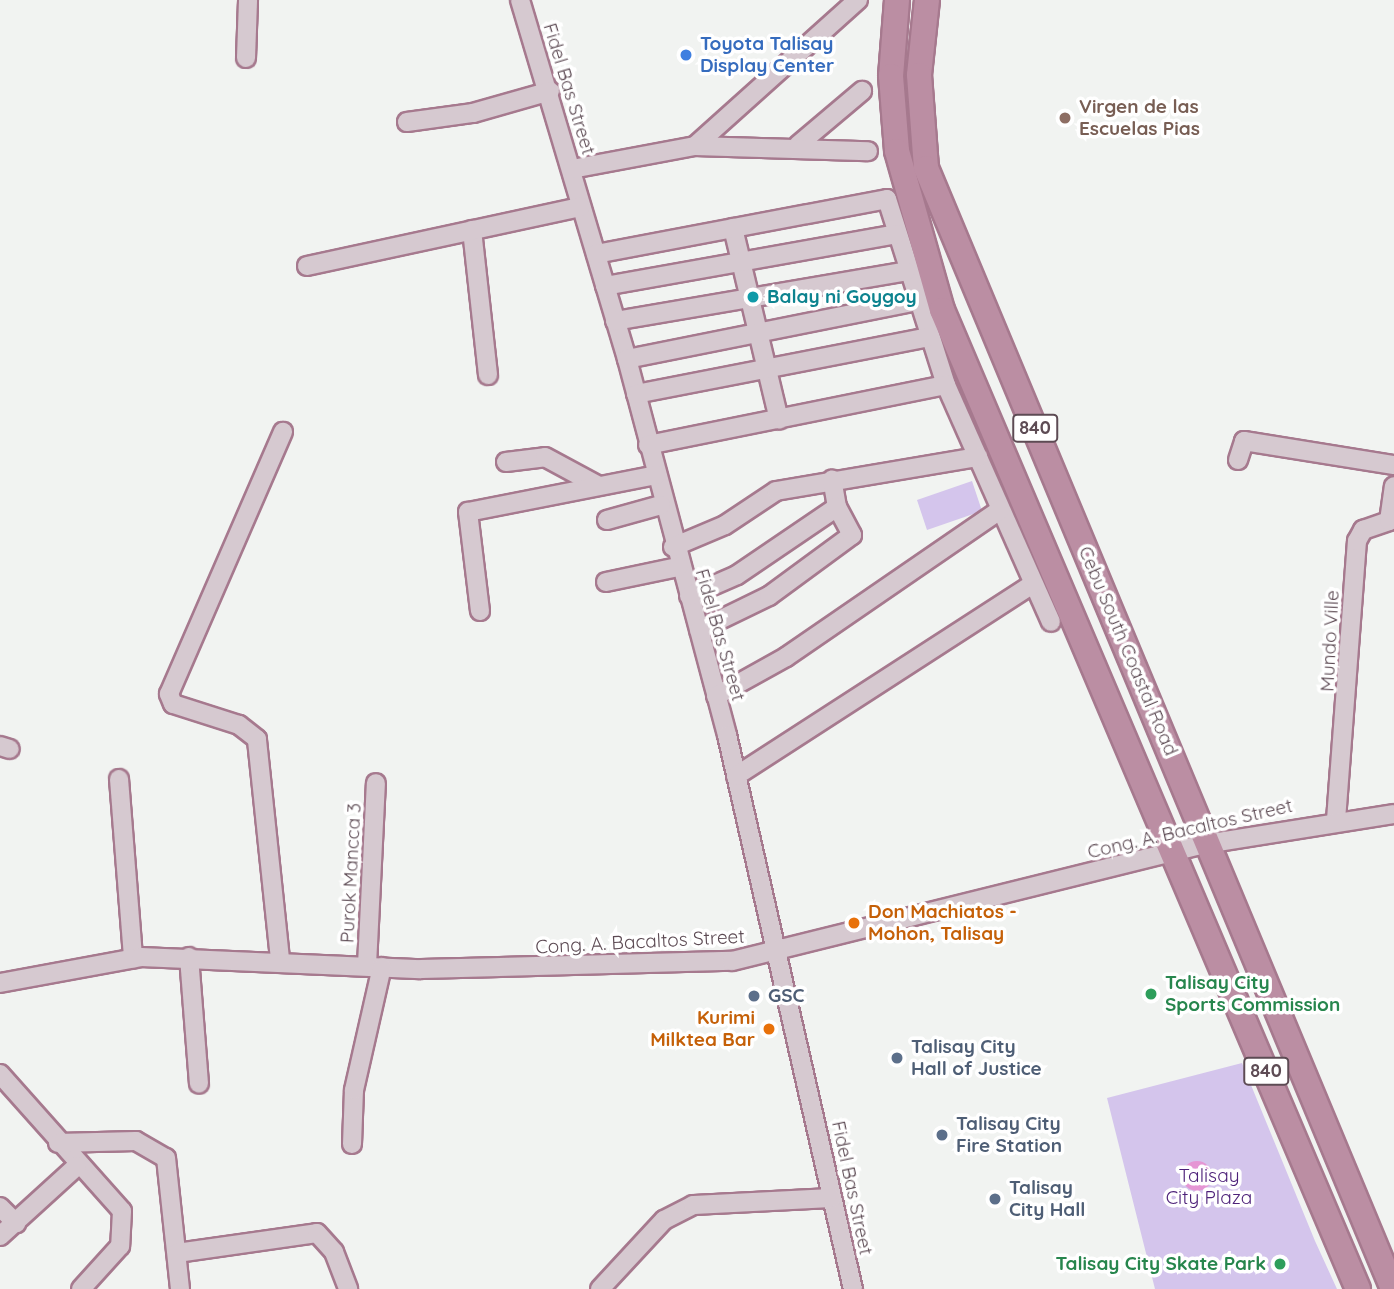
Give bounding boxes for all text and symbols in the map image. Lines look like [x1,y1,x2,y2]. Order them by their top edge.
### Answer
street label: Fidel Bas Street [538,20,600,158]
place label: Toyota Talisay Display Center [700,33,834,77]
marker: Toyota Talisay Display Center [678,47,694,63]
place label: Virgen de las Escuelas Pias [1079,96,1200,140]
marker: Virgen de las Escuelas Pias [1057,110,1073,126]
place label: Balay ni Goygoy [767,286,917,308]
marker: Balay ni Goygoy [745,289,761,305]
road number: 840 [1012,414,1058,442]
street label: Cebu South Coastal Road [1074,543,1182,759]
street label: Fidel Bas Street [690,566,750,704]
street label: Mundo Ville [1316,590,1344,692]
street label: Cong. A. Bacaltos Street [1085,794,1295,864]
street label: Purok Mancca 3 [336,802,366,944]
place label: Don Machiatos - Mohon, Talisay [868,901,1017,945]
marker: Don Machiatos - Mohon, Talisay [846,915,862,931]
street label: Cong. A. Bacaltos Street [535,925,745,959]
place label: Talisay City Sports Commission [1165,972,1340,1016]
place label: GSC [768,985,804,1007]
marker: Talisay City Sports Commission [1143,986,1159,1002]
marker: GSC [746,988,762,1004]
place label: Kurimi Milktea Bar [650,1007,755,1051]
marker: Kurimi Milktea Bar [761,1021,777,1037]
place label: Talisay City Hall of Justice [911,1036,1042,1080]
marker: Talisay City Hall of Justice [889,1050,905,1066]
road number: 840 [1243,1056,1289,1086]
place label: Talisay City Fire Station [956,1113,1062,1157]
street label: Fidel Bas Street [827,1119,877,1257]
marker: Talisay City Fire Station [934,1127,950,1143]
park label: Talisay City Plaza [1166,1165,1252,1209]
place label: Talisay City Hall [1009,1177,1085,1221]
marker: Talisay City Hall [987,1191,1003,1207]
place label: Talisay City Skate Park [1056,1253,1266,1275]
marker: Talisay City Skate Park [1272,1256,1288,1272]

